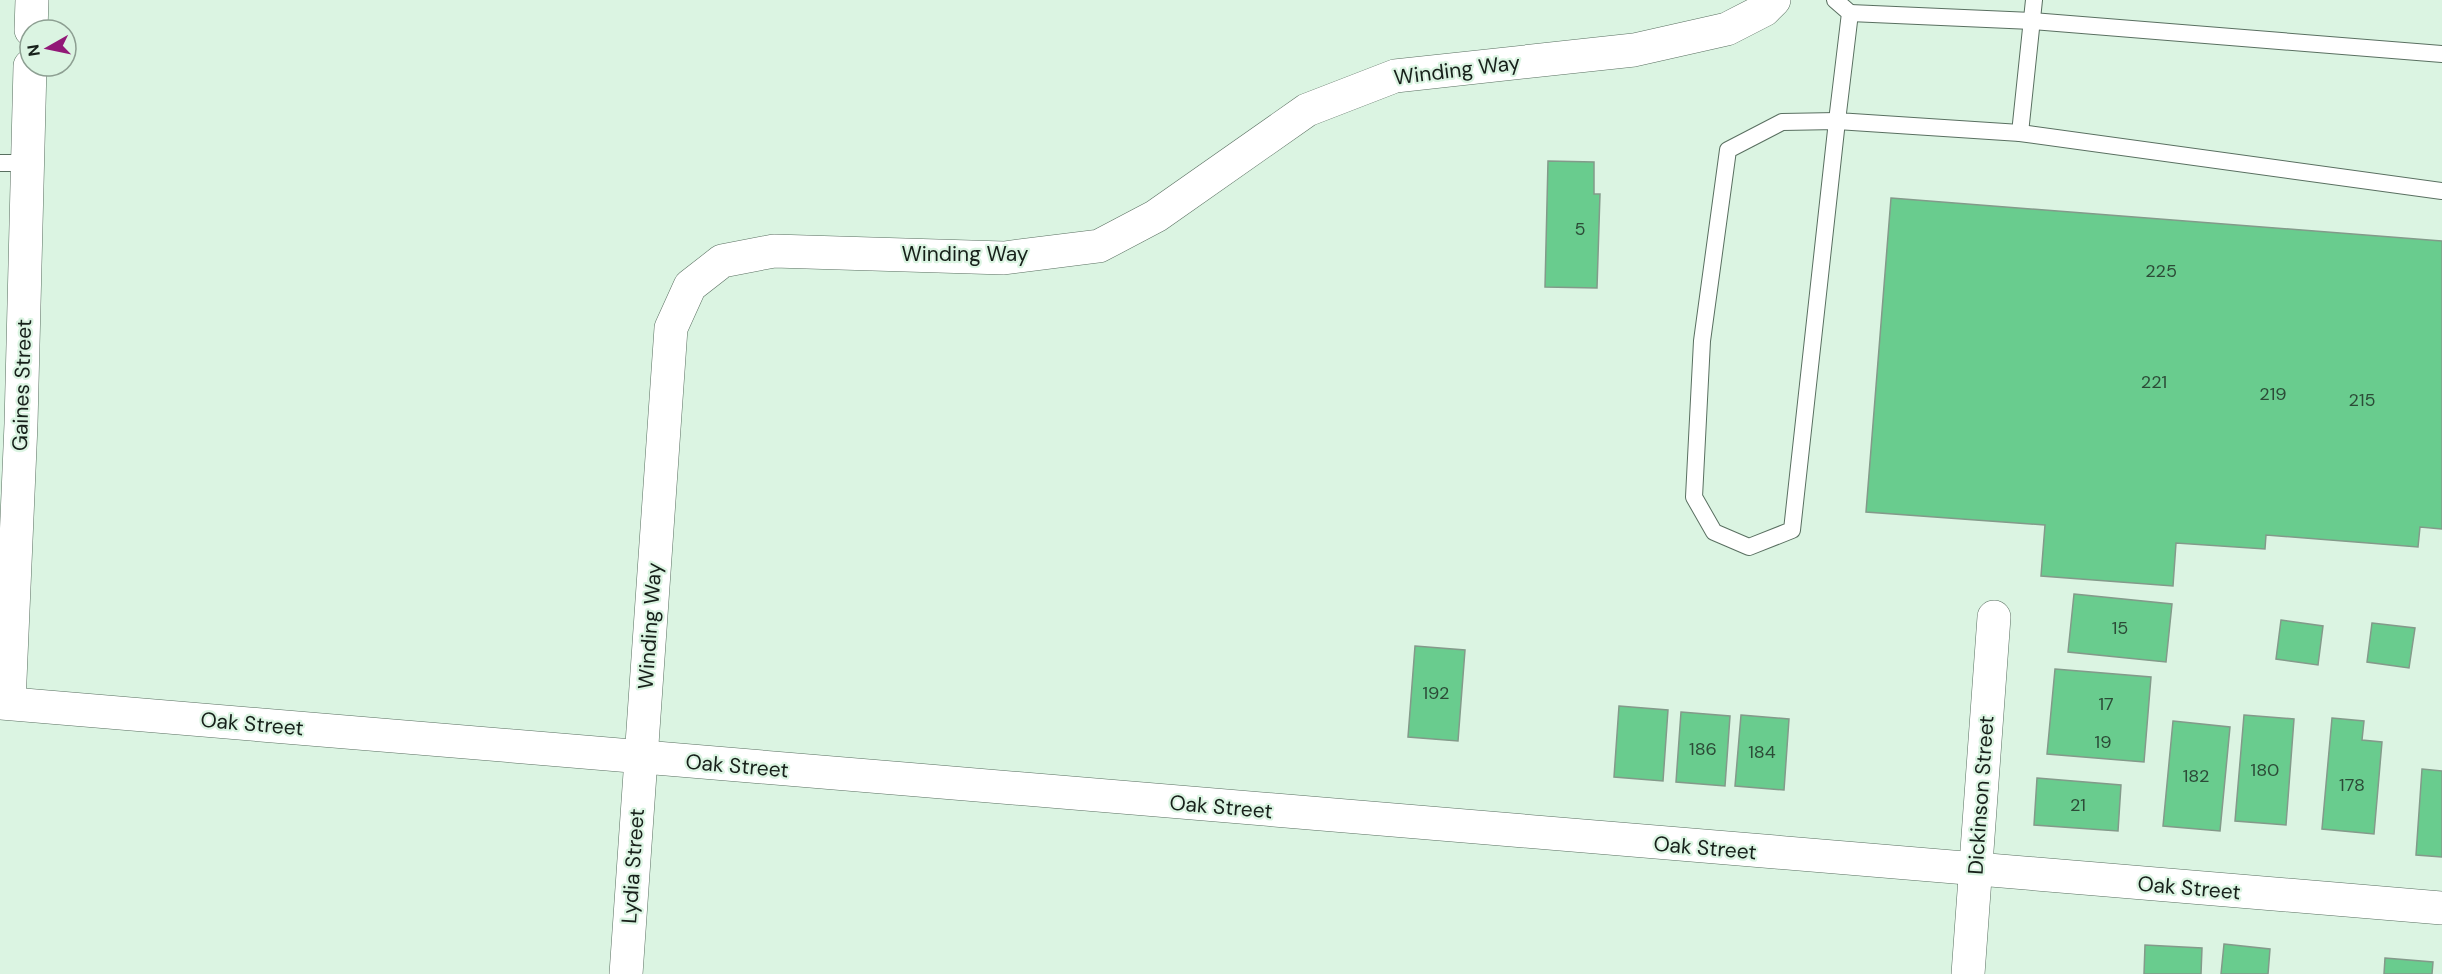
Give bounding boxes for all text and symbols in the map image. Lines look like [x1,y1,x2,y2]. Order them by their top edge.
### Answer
north arrow [18,18,78,78]
text: N [22,43,45,58]
street label: Winding Way [1392,48,1522,92]
house number: 5 [1575,217,1585,241]
street label: Winding Way [901,240,1029,268]
house number: 225 [2145,259,2177,283]
street label: Gaines Street [6,319,38,451]
house number: 221 [2141,370,2167,394]
house number: 219 [2259,382,2287,406]
house number: 215 [2349,388,2375,412]
street label: Winding Way [632,561,668,690]
house number: 15 [2112,616,2128,640]
house number: 192 [1423,681,1449,705]
house number: 17 [2098,692,2114,716]
street label: Oak Street [199,706,305,742]
street label: Dickinson Street [1961,715,2001,875]
house number: 19 [2095,730,2111,754]
house number: 186 [1689,737,1717,761]
house number: 184 [1748,740,1776,764]
street label: Oak Street [684,748,790,784]
house number: 180 [2251,758,2279,782]
house number: 182 [2183,764,2209,788]
house number: 178 [2339,773,2365,797]
street label: Oak Street [1168,789,1274,825]
house number: 21 [2070,793,2086,817]
street label: Lydia Street [615,808,651,924]
street label: Oak Street [1652,830,1758,866]
street label: Oak Street [2136,870,2242,906]

